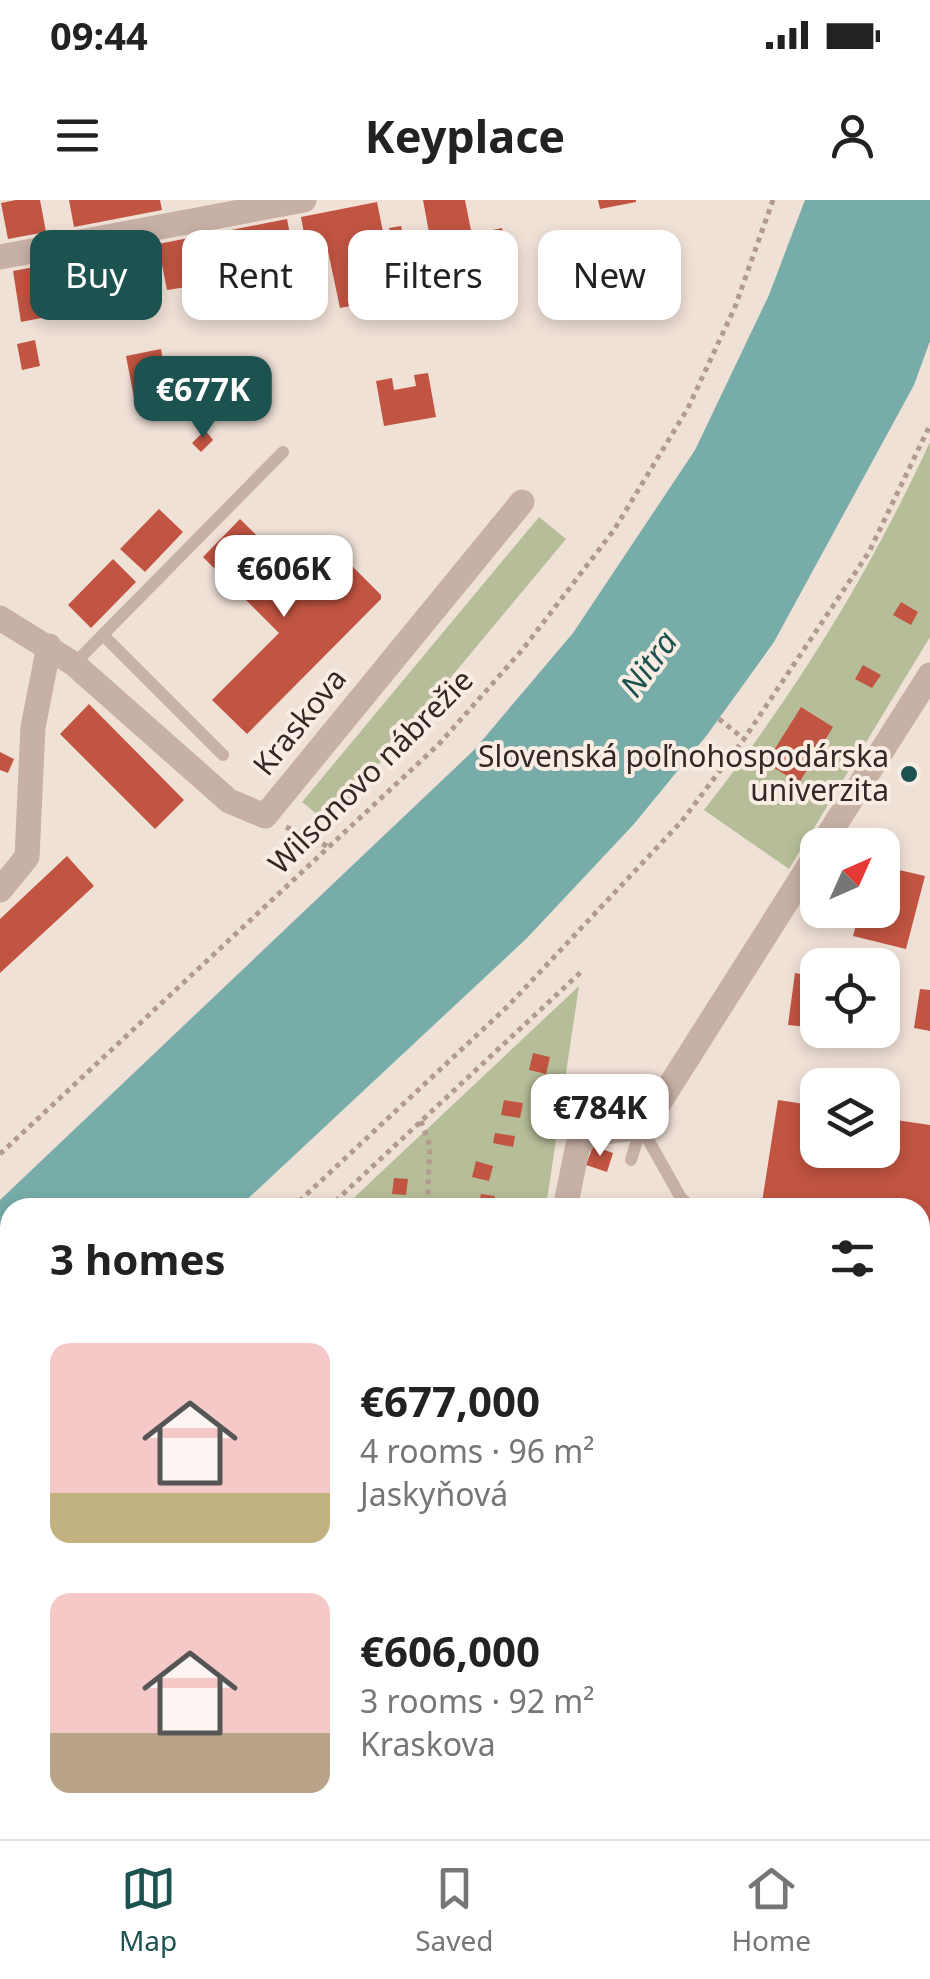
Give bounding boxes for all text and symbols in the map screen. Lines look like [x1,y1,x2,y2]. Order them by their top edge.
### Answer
text: 09:44 [50,9,148,61]
text: Keyplace [365,105,565,166]
icon: menu [50,108,105,163]
icon: person [825,108,880,163]
chip: Buy [30,230,162,320]
chip: Rent [182,230,328,320]
chip: Filters [348,230,518,320]
chip: New [538,230,681,320]
pin: €677K [133,356,273,441]
text: €677K [156,367,250,410]
pin: €606K [214,535,354,620]
text: €606K [237,546,331,589]
water label: Nitra [609,621,686,705]
street label: Kraskova [243,659,355,783]
street label: Wilsonovo nábrežie [259,660,481,882]
place label: Slovenská poľnohospodárska univerzita [478,735,889,810]
marker: Slovenská poľnohospodárska univerzita [898,763,920,785]
north arrow [800,828,900,928]
map controls [800,828,900,1168]
button: locate [800,948,900,1048]
button: layers [800,1068,900,1168]
pin: €784K [530,1074,670,1159]
text: €784K [553,1085,647,1128]
text: 3 homes [50,1230,226,1287]
icon: filters [825,1231,880,1286]
text: €677,000 [360,1372,540,1429]
icon: home [130,1383,250,1503]
text: 4 rooms · 96 m² [360,1429,594,1472]
text: Jaskyňová [360,1472,508,1515]
text: €606,000 [360,1622,540,1679]
icon: home [130,1633,250,1753]
text: 3 rooms · 92 m² [360,1679,594,1722]
text: Kraskova [360,1722,496,1765]
tab: Map [119,1861,177,1959]
tab: Saved [415,1861,493,1959]
tab: Home [731,1861,811,1959]

